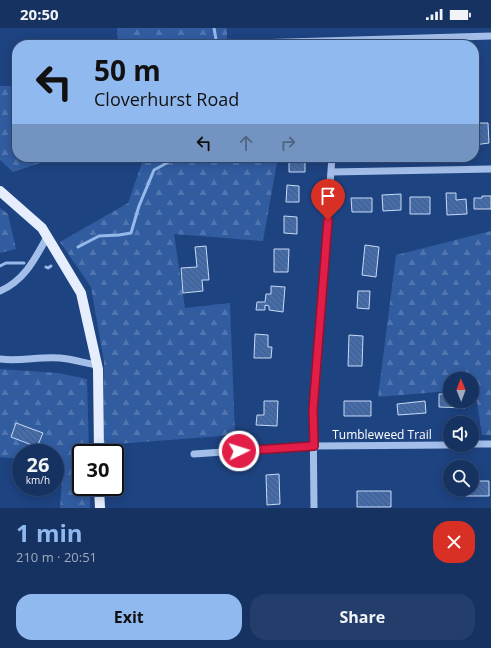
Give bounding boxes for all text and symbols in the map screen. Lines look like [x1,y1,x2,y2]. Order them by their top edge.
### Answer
text: 20:50 [20,4,59,24]
text: 50 m [94,51,161,89]
icon: left [28,56,80,108]
text: Cloverhurst Road [94,87,239,111]
icon: left [193,132,215,154]
icon: ahead [235,132,257,154]
icon: right [277,132,299,154]
pin [311,179,345,220]
icon: arrive [317,185,339,207]
north arrow [443,372,479,408]
map controls [443,372,479,496]
button: sound [443,416,479,452]
street label: Tumbleweed Trail [332,426,432,443]
position arrow [218,430,260,472]
speed limit sign: 30 [72,444,124,496]
text: 26 [27,451,49,478]
button: search [443,460,479,496]
text: km/h [26,473,50,487]
text: 1 min [16,516,83,549]
button: close [433,521,475,563]
text: 210 m · 20:51 [16,548,97,566]
button: Exit [16,594,242,640]
button: Share [250,594,475,640]

